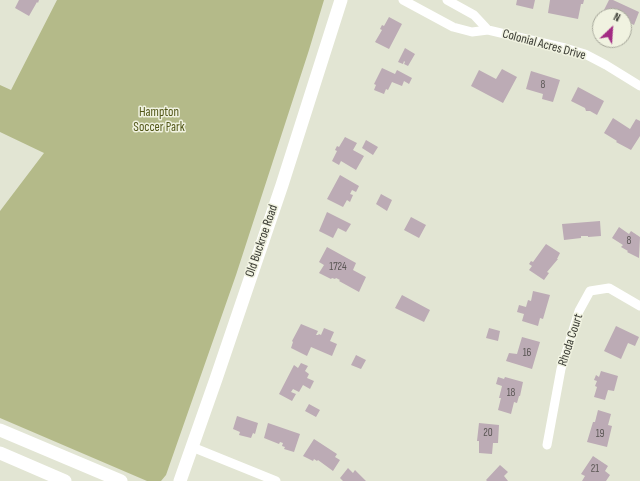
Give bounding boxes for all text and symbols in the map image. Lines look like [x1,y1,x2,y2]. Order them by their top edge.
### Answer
north arrow [592,8,632,48]
text: N [611,10,622,25]
street label: Colonial Acres Drive [500,26,588,64]
house number: 8 [541,78,545,92]
park label: Hampton Soccer Park [133,105,185,136]
street label: Old Buckroe Road [242,203,282,279]
house number: 8 [627,234,631,248]
house number: 1724 [329,260,347,274]
street label: Rhoda Court [555,312,587,368]
house number: 16 [523,346,531,360]
house number: 18 [507,386,515,400]
house number: 20 [483,426,493,440]
house number: 19 [596,427,604,441]
house number: 21 [591,462,599,476]

